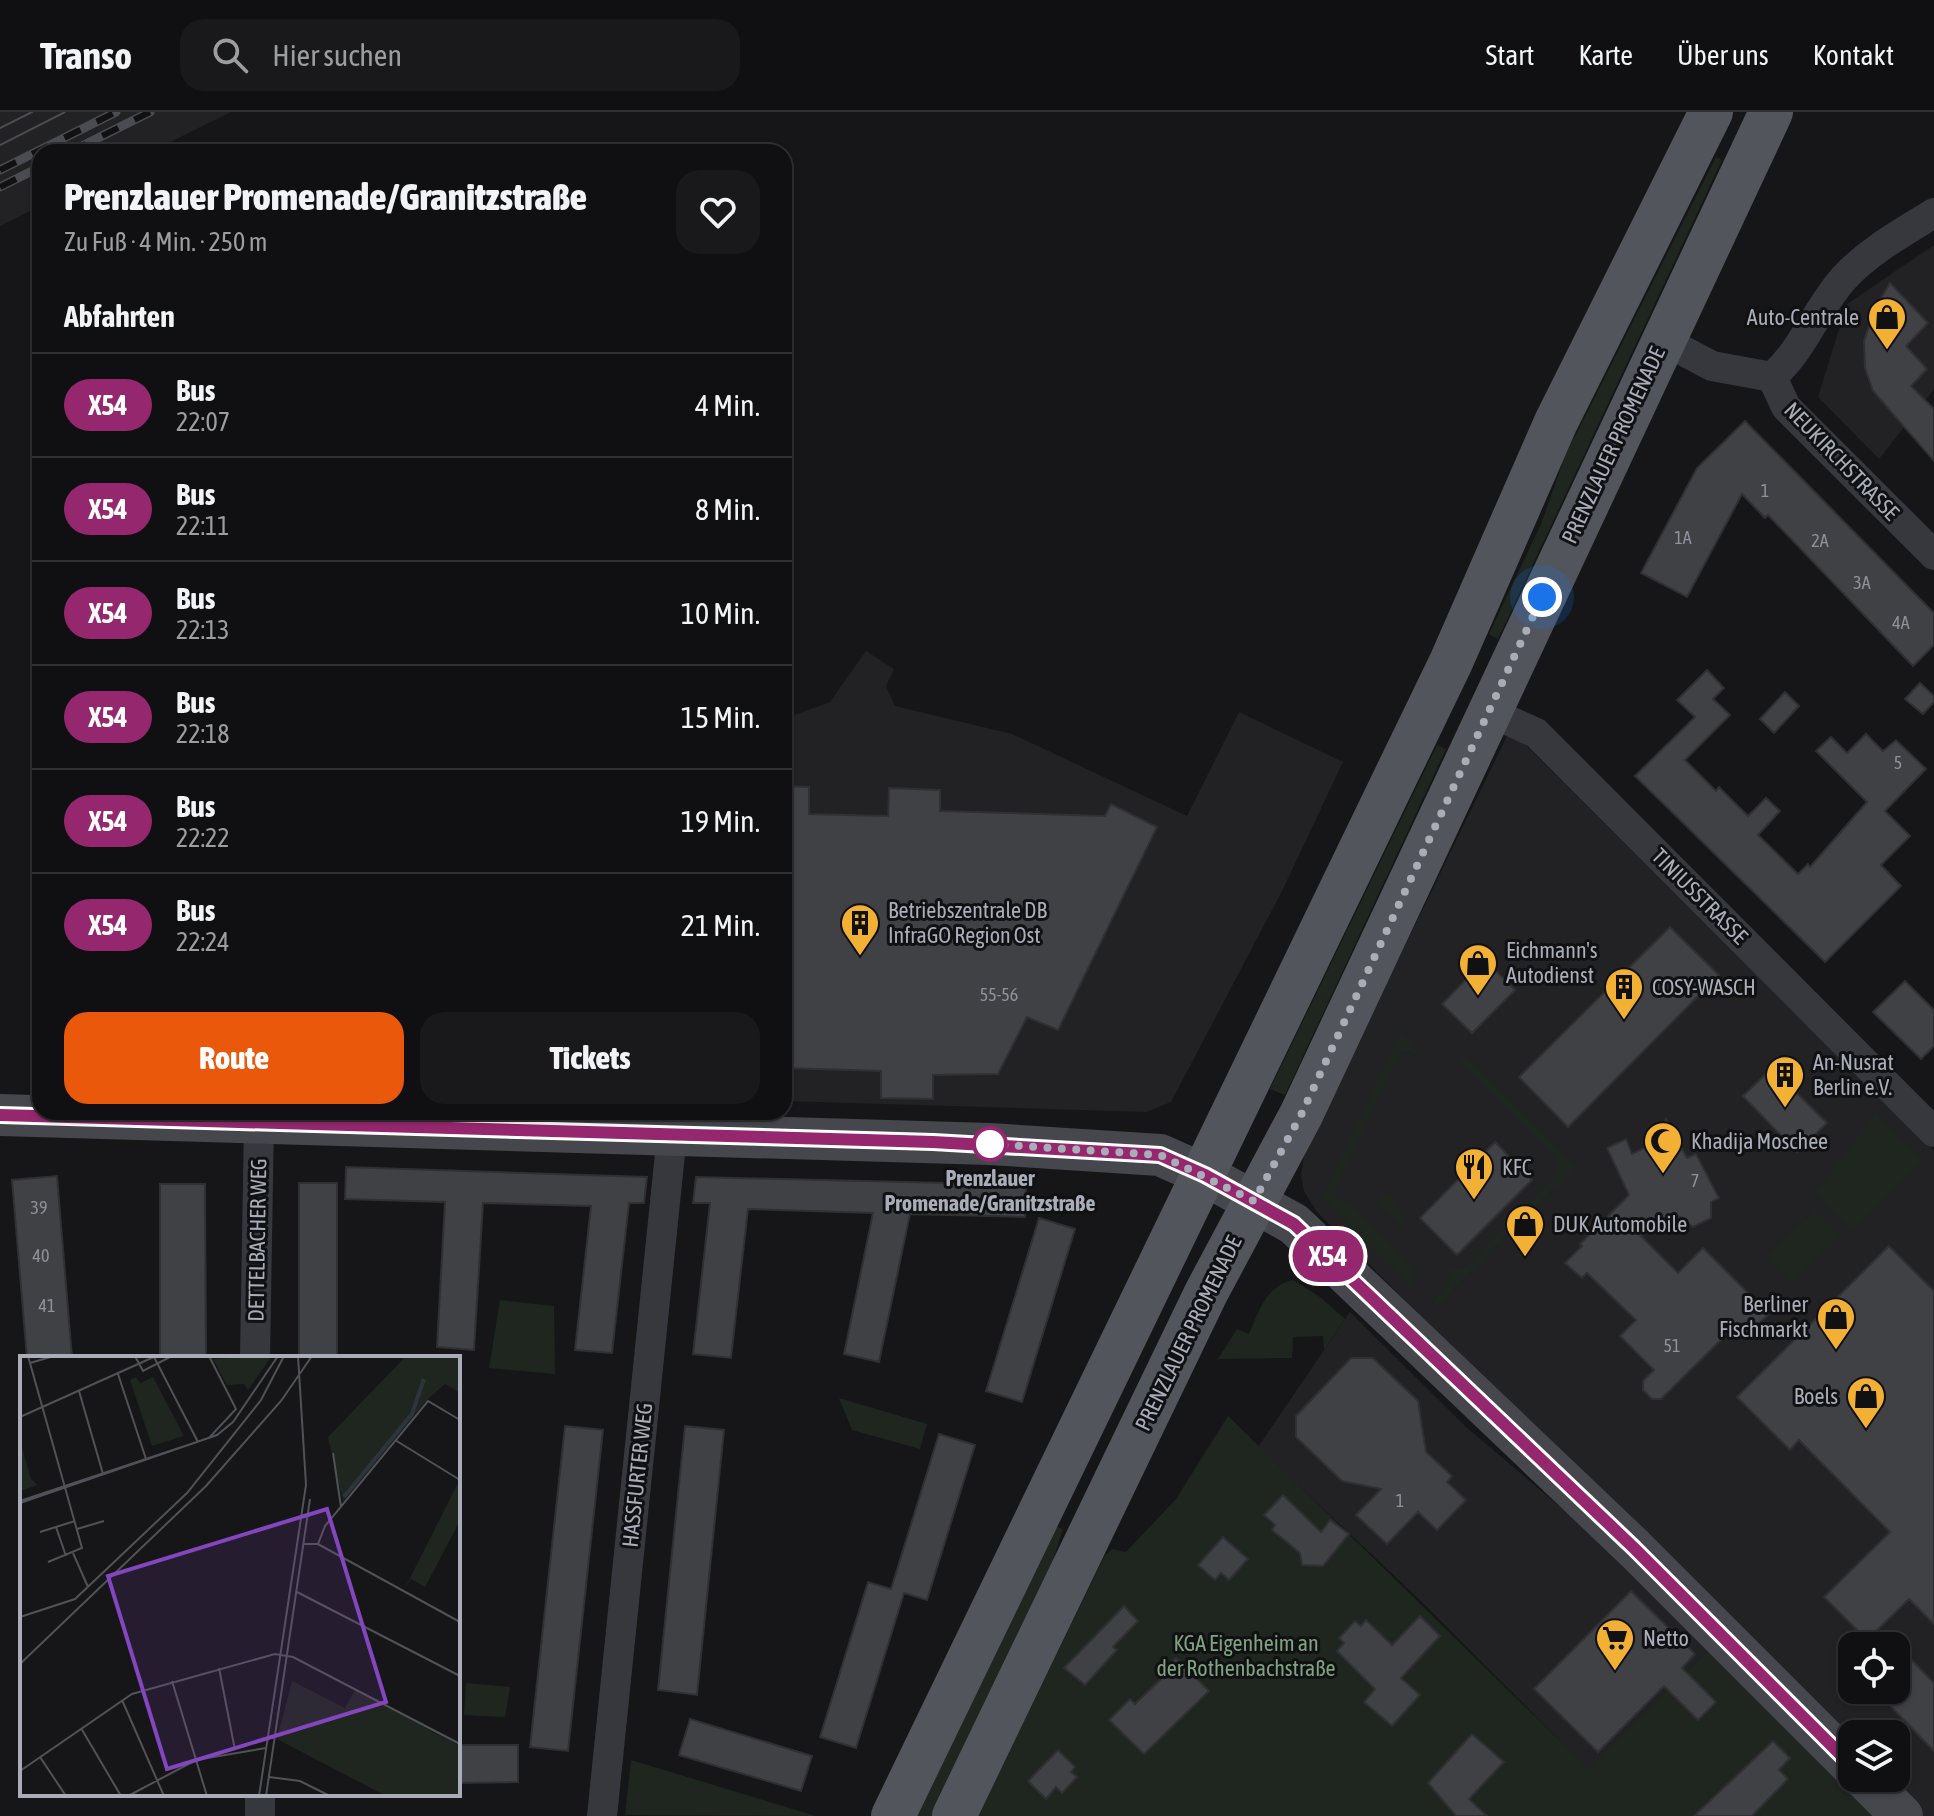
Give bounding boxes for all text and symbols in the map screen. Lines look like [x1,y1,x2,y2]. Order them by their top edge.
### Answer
search box [180,19,740,91]
icon: search [208,33,252,77]
text: Transo [40,34,132,77]
text: Hier suchen [272,38,402,72]
text: Start [1485,39,1534,71]
text: Karte [1578,39,1633,71]
text: Über uns [1677,39,1769,71]
text: Kontakt [1813,39,1894,71]
button: heart [676,170,760,254]
text: Prenzlauer Promenade/Granitzstraße [64,175,587,218]
text: Zu Fuß · 4 Min. · 250 m [64,227,268,257]
shop icon: Auto-Centrale [1866,296,1908,351]
text: Abfahrten [64,299,175,333]
place label: Auto-Centrale [1747,304,1859,330]
street label: PRENZLAUER PROMENADE [1556,342,1670,547]
text: Bus [176,373,215,407]
text: 4 Min. [695,388,760,422]
text: X54 [89,389,127,421]
street label: NEUKIRCHSTRASSE [1779,397,1905,526]
text: 22:07 [176,407,230,437]
text: Bus [176,477,215,511]
house number: 1 [1761,480,1769,501]
text: 8 Min. [695,492,760,526]
text: X54 [89,493,127,525]
text: 22:11 [176,511,230,541]
house number: 1A [1674,527,1692,548]
house number: 2A [1811,530,1829,551]
house number: 3A [1853,572,1871,593]
your location [1522,577,1562,617]
text: Bus [176,581,215,615]
text: 10 Min. [681,596,760,630]
text: X54 [89,597,127,629]
house number: 4A [1892,612,1910,633]
text: 22:13 [176,615,230,645]
text: Bus [176,685,215,719]
text: 15 Min. [681,700,760,734]
text: X54 [89,701,127,733]
text: 22:18 [176,719,230,749]
house number: 5 [1894,752,1902,773]
text: Bus [176,789,215,823]
text: 19 Min. [681,804,760,838]
text: X54 [89,805,127,837]
text: 22:22 [176,823,230,853]
street label: TINIUSSTRASSE [1647,843,1754,950]
text: Bus [176,893,215,927]
place label: Betriebszentrale DB InfraGO Region Ost [888,897,1047,948]
building icon: Betriebszentrale DB InfraGO Region Ost [839,902,881,957]
text: 21 Min. [681,908,760,942]
text: X54 [89,909,127,941]
text: 22:24 [176,927,230,957]
place label: Eichmann's Autodienst [1506,937,1598,988]
shop icon: Eichmann's Autodienst [1457,942,1499,997]
building icon: COSY-WASCH [1603,966,1645,1021]
place label: COSY-WASCH [1652,974,1756,1000]
house number: 55-56 [980,984,1018,1005]
button: Route [64,1012,404,1104]
button: Tickets [420,1012,760,1104]
place label: An-Nusrat Berlin e.V. [1813,1049,1894,1100]
building icon: An-Nusrat Berlin e.V. [1764,1054,1806,1109]
mosque icon: Khadija Moschee [1642,1120,1684,1175]
marker: Prenzlauer Promenade/Granitzstraße [973,1127,1007,1161]
place label: Khadija Moschee [1691,1128,1828,1154]
restaurant icon: KFC [1453,1146,1495,1201]
place label: KFC [1502,1154,1532,1180]
street label: DETTELBACHER WEG [243,1158,271,1322]
place label: Prenzlauer Promenade/Granitzstraße [885,1165,1095,1216]
house number: 7 [1691,1170,1699,1191]
house number: 39 [31,1197,47,1218]
shop icon: DUK Automobile [1504,1203,1546,1258]
place label: DUK Automobile [1553,1211,1687,1237]
line badge: X54 [1282,1230,1374,1282]
street label: PRENZLAUER PROMENADE [1129,1231,1247,1435]
text: X54 [1309,1240,1347,1272]
house number: 40 [33,1245,49,1266]
place label: Berliner Fischmarkt [1719,1291,1809,1342]
house number: 41 [39,1295,55,1316]
shop icon: Berliner Fischmarkt [1815,1296,1857,1351]
house number: 51 [1664,1335,1680,1356]
inset map [20,1356,460,1796]
shop icon: Boels [1845,1375,1887,1430]
place label: Boels [1794,1383,1838,1409]
street label: HASSFURTER WEG [616,1402,658,1548]
house number: 1 [1396,1490,1404,1511]
supermarket icon: Netto [1594,1617,1636,1672]
place label: Netto [1643,1625,1689,1651]
park label: KGA Eigenheim an der Rothenbachstraße [1156,1630,1336,1681]
map controls [1838,1632,1910,1792]
button: locate [1838,1632,1910,1704]
button: layers [1838,1720,1910,1792]

